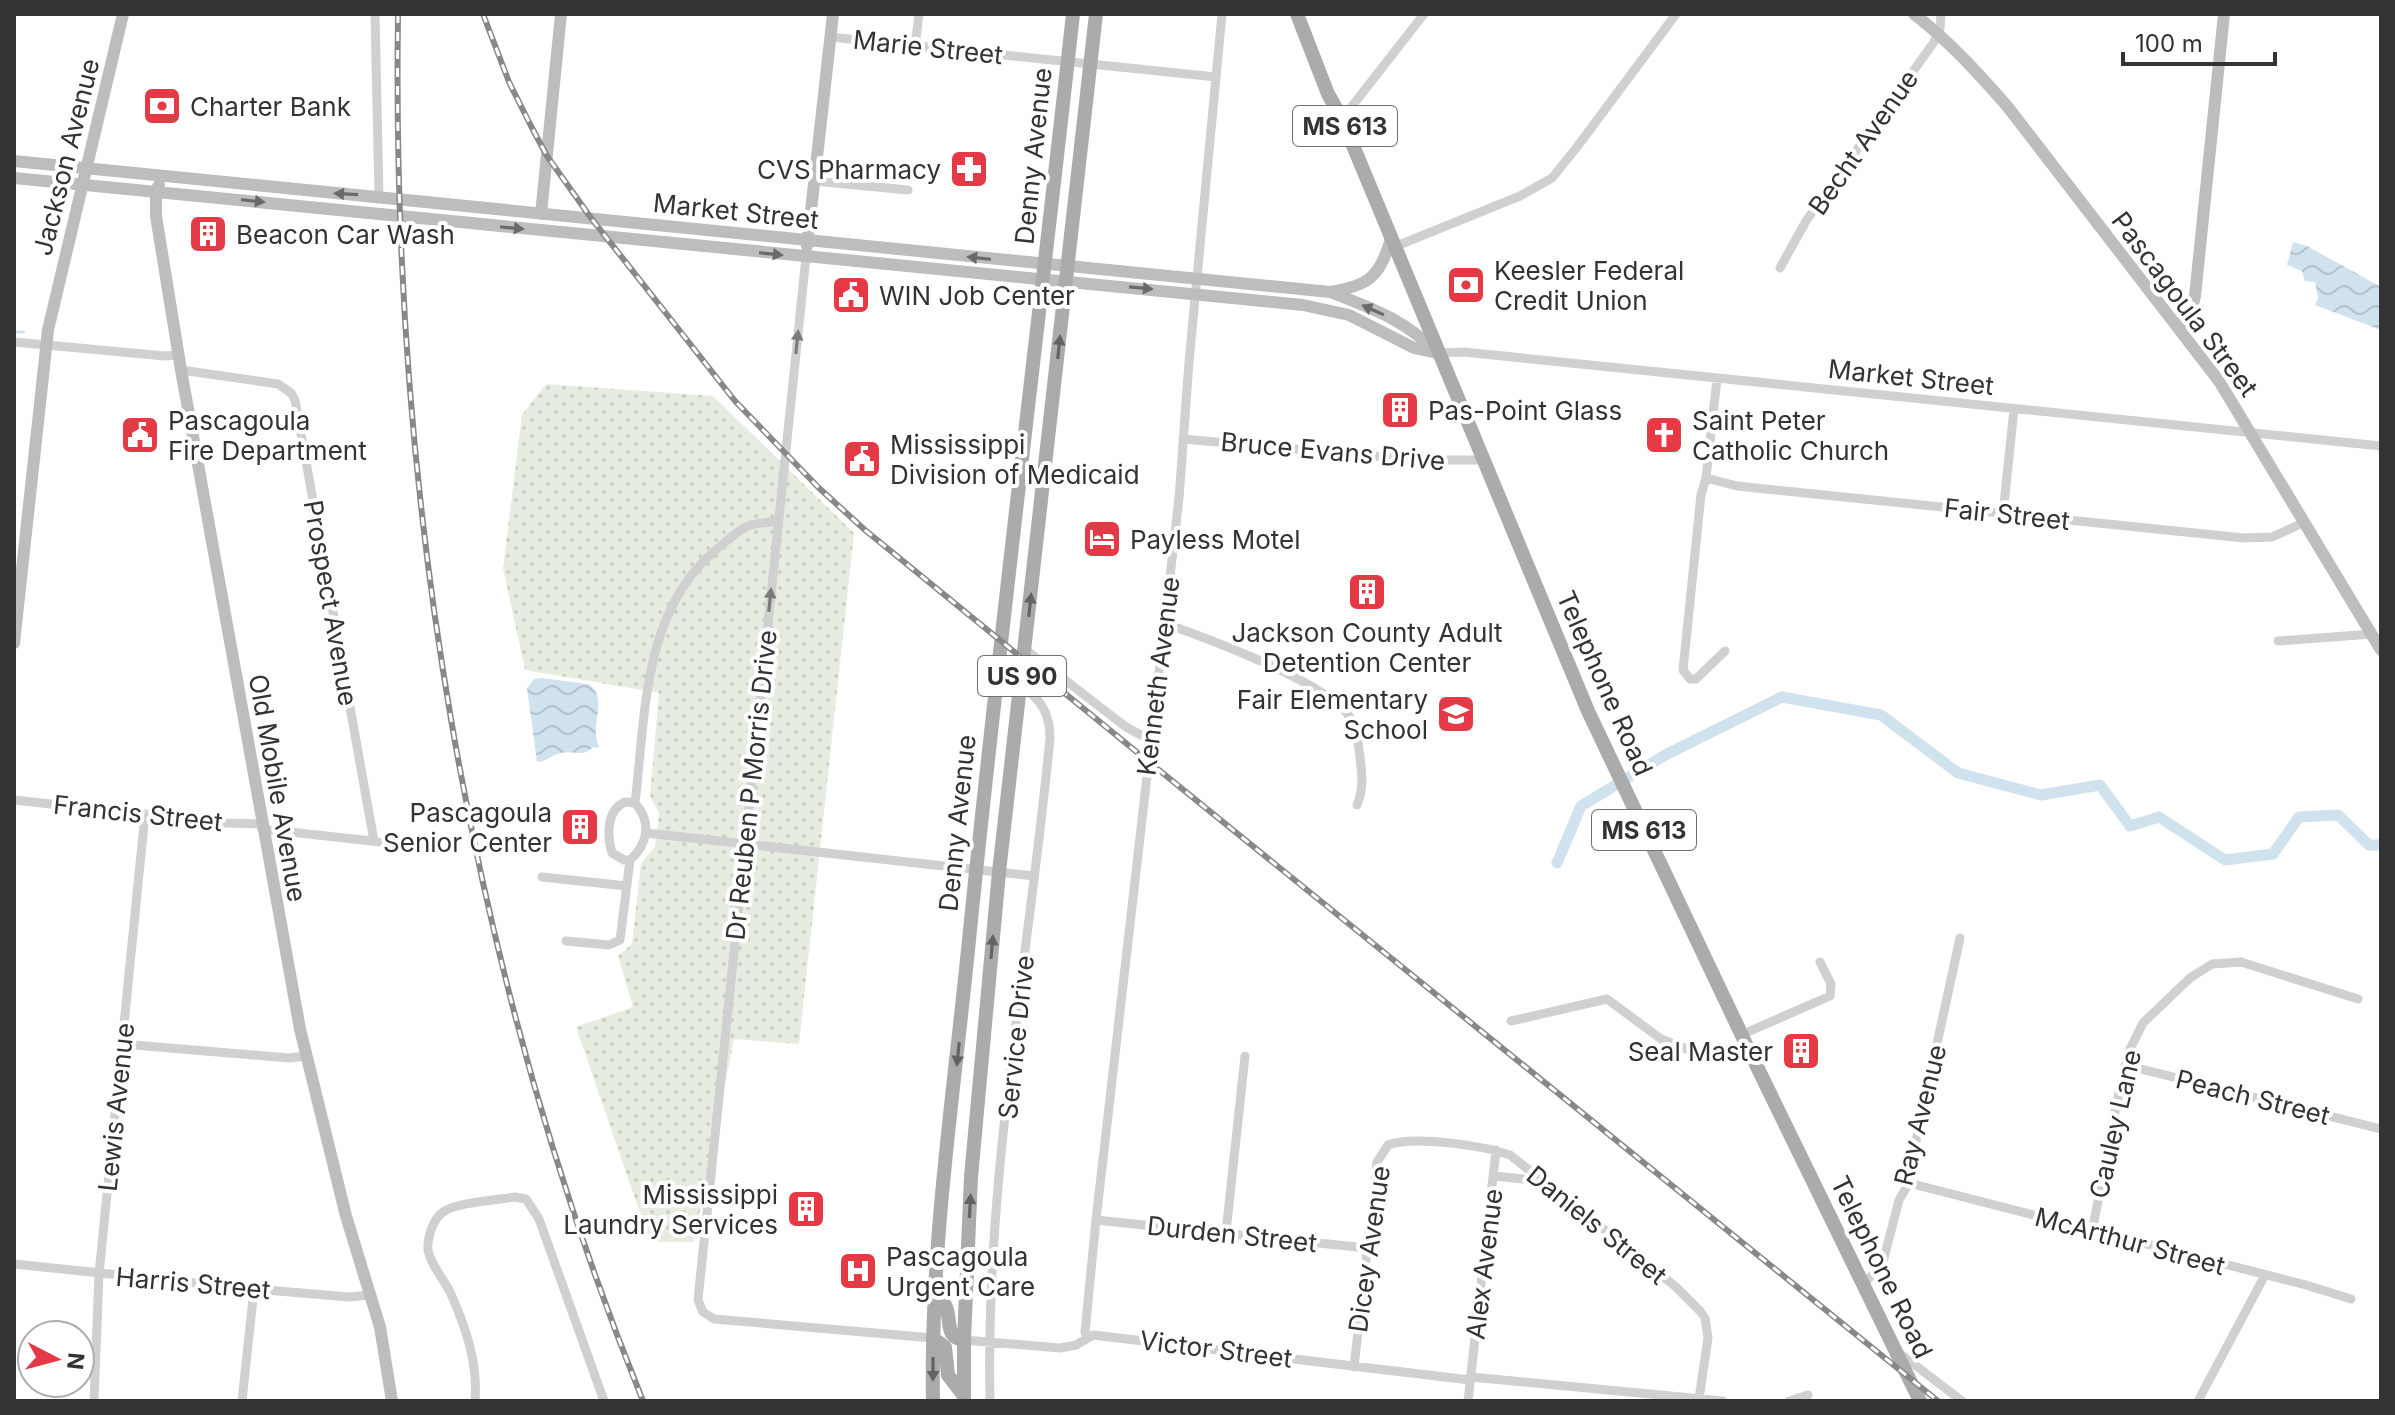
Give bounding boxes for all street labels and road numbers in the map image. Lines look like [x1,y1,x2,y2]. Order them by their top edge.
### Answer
street label: Marie Street [852,24,1004,70]
street label: Jackson Avenue [27,55,105,259]
street label: Becht Avenue [1802,64,1924,220]
street label: Denny Avenue [1008,66,1058,246]
road number: MS 613 [1293,106,1397,146]
street label: Market Street [652,187,820,235]
street label: Pascagoula Street [2105,206,2265,402]
street label: Market Street [1827,353,1995,401]
street label: Bruce Evans Drive [1220,426,1446,476]
street label: Fair Street [1943,492,2071,536]
street label: Prospect Avenue [298,498,364,708]
street label: Kenneth Avenue [1130,575,1186,777]
street label: Telephone Road [1550,586,1660,780]
street label: Dr Reuben P Morris Drive [719,628,783,942]
road number: US 90 [978,656,1066,696]
street label: Old Mobile Avenue [243,672,313,904]
street label: Denny Avenue [932,733,982,913]
street label: Francis Street [52,789,224,837]
road number: MS 613 [1592,810,1696,850]
street label: Service Drive [992,953,1040,1121]
street label: Lewis Avenue [92,1021,140,1193]
street label: Ray Avenue [1888,1041,1952,1189]
street label: Cauley Lane [2083,1047,2147,1201]
street label: Peach Street [2173,1063,2333,1131]
street label: Daniels Street [1521,1159,1673,1291]
street label: Dicey Avenue [1342,1164,1396,1334]
street label: Telephone Road [1824,1171,1940,1363]
street label: Alex Avenue [1459,1187,1509,1341]
street label: McArthur Street [2032,1201,2228,1281]
street label: Durden Street [1146,1210,1318,1258]
street label: Harris Street [114,1261,272,1305]
street label: Victor Street [1138,1324,1294,1374]

